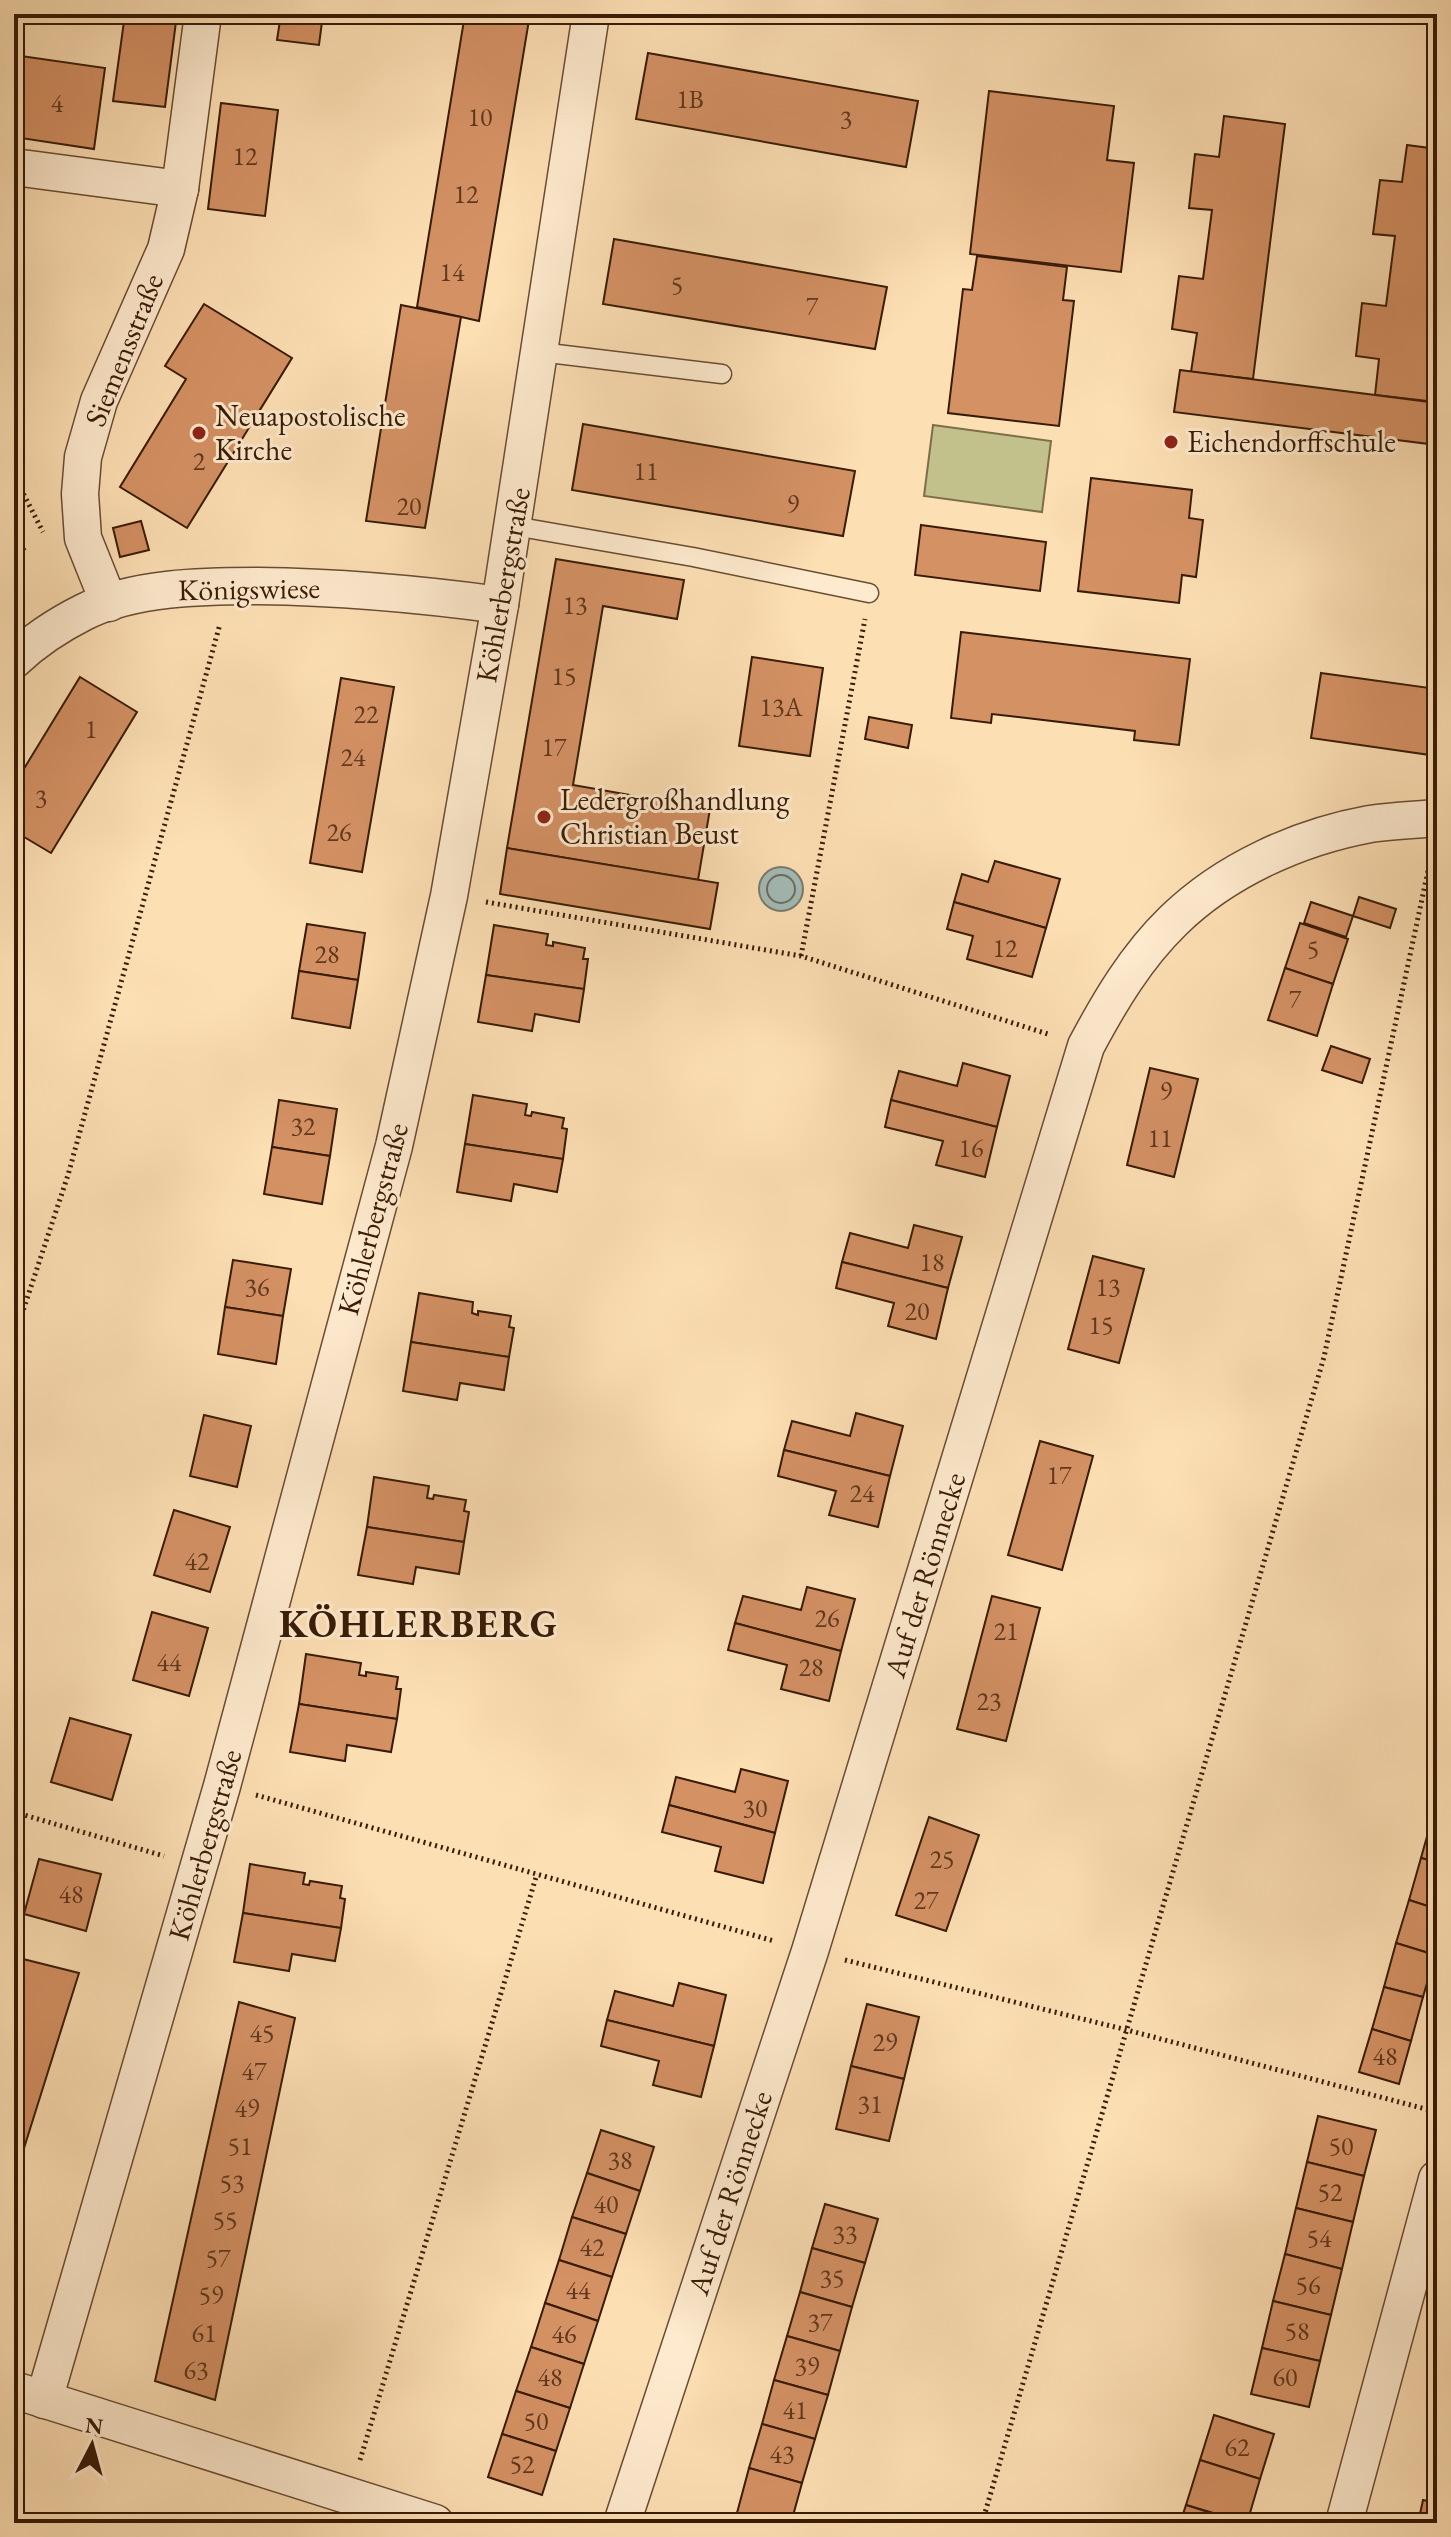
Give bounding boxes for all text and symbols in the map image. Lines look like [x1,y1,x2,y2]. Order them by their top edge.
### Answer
house number: 1B [676,82,704,116]
house number: 4 [51,86,64,120]
house number: 10 [468,100,492,134]
house number: 3 [840,102,852,136]
house number: 12 [233,139,258,173]
house number: 12 [454,177,479,211]
house number: 14 [440,255,465,289]
street label: Siemensstraße [75,268,172,432]
house number: 5 [671,268,683,302]
house number: 7 [806,289,819,323]
place label: Neuapostolische Kirche [215,396,406,469]
place label: Eichendorffschule [1187,422,1396,461]
marker: Neuapostolische Kirche [190,424,208,442]
marker: Eichendorffschule [1162,433,1180,451]
house number: 2 [193,444,206,478]
house number: 11 [634,454,658,488]
street label: Köhlerbergstraße [466,484,539,685]
house number: 9 [787,487,800,521]
house number: 20 [397,489,421,523]
street label: Königswiese [178,568,320,609]
house number: 13 [563,588,587,622]
house number: 15 [552,659,576,693]
house number: 13A [760,690,803,724]
house number: 22 [354,697,379,731]
house number: 1 [85,712,97,746]
house number: 17 [542,730,567,764]
house number: 24 [341,740,366,774]
place label: Ledergroßhandlung Christian Beust [560,780,790,853]
house number: 3 [35,781,47,815]
marker: Ledergroßhandlung Christian Beust [535,808,553,826]
house number: 26 [327,815,351,849]
house number: 12 [993,931,1018,965]
house number: 5 [1307,932,1319,966]
house number: 28 [315,937,339,971]
house number: 7 [1289,982,1302,1016]
house number: 9 [1160,1074,1173,1108]
house number: 32 [291,1109,316,1143]
street label: Köhlerbergstraße [328,1119,417,1319]
house number: 11 [1148,1121,1172,1155]
house number: 16 [959,1131,983,1165]
house number: 18 [920,1245,944,1279]
house number: 36 [245,1270,269,1304]
house number: 13 [1096,1270,1120,1304]
house number: 20 [905,1294,929,1328]
house number: 15 [1089,1308,1113,1342]
house number: 17 [1047,1458,1072,1492]
street label: Auf der Rönnecke [875,1468,974,1683]
house number: 24 [850,1476,875,1510]
house number: 42 [185,1544,210,1578]
district label: KÖHLERBERG [279,1599,559,1648]
house number: 26 [815,1601,839,1635]
house number: 21 [994,1614,1018,1648]
house number: 44 [157,1645,182,1679]
house number: 28 [799,1650,823,1684]
house number: 23 [977,1684,1001,1718]
street label: Köhlerbergstraße [159,1745,250,1945]
house number: 30 [743,1791,767,1825]
house number: 25 [930,1842,954,1876]
house number: 48 [59,1877,83,1911]
house number: 27 [914,1883,939,1917]
house number: 45 [250,2016,274,2050]
house number: 29 [873,2025,898,2059]
house number: 48 [1373,2039,1397,2073]
house number: 47 [242,2054,267,2088]
street label: Auf der Rönnecke [678,2086,781,2301]
house number: 31 [858,2087,882,2121]
house number: 49 [235,2091,260,2125]
house number: 51 [228,2129,252,2163]
house number: 50 [1329,2129,1353,2163]
house number: 38 [608,2143,632,2177]
house number: 53 [220,2166,244,2200]
house number: 52 [1318,2175,1343,2209]
house number: 40 [594,2187,618,2221]
house number: 55 [213,2203,237,2237]
house number: 33 [833,2217,857,2251]
house number: 54 [1307,2221,1332,2255]
house number: 42 [580,2230,605,2264]
house number: 57 [206,2241,231,2275]
house number: 35 [820,2261,844,2295]
house number: 56 [1296,2268,1320,2302]
house number: 44 [566,2273,591,2307]
house number: 59 [199,2278,224,2312]
house number: 37 [808,2305,833,2339]
house number: 58 [1285,2314,1309,2348]
house number: 61 [192,2316,216,2350]
house number: 46 [552,2317,576,2351]
house number: 39 [795,2349,820,2383]
house number: 63 [184,2353,208,2387]
house number: 48 [538,2360,562,2394]
house number: 60 [1273,2360,1297,2394]
house number: 41 [783,2393,807,2427]
house number: 50 [524,2404,548,2438]
north arrow [52,2405,132,2485]
text: N [84,2410,105,2441]
house number: 62 [1225,2430,1250,2464]
house number: 43 [770,2437,794,2471]
house number: 52 [510,2447,535,2481]

